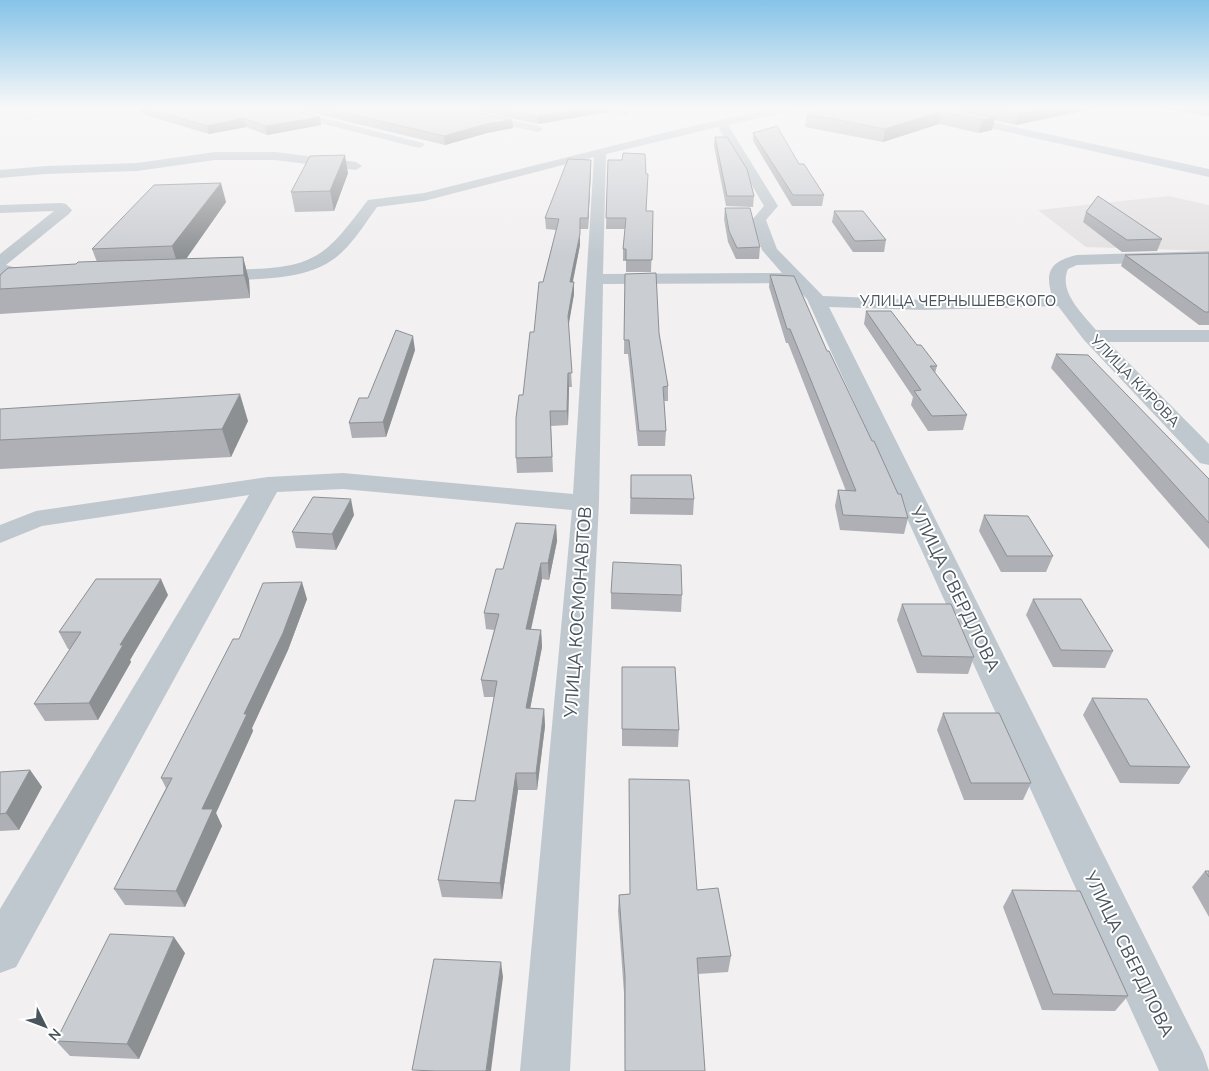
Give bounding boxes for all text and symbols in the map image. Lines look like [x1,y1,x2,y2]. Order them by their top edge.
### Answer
street label: УЛИЦА ЧЕРНЫШЕВСКОГО [859,291,1056,311]
street label: УЛИЦА КИРОВА [1085,330,1184,432]
street label: УЛИЦА СВЕРДЛОВА [904,501,1006,676]
street label: УЛИЦА КОСМОНАВТОВ [559,506,597,719]
street label: УЛИЦА СВЕРДЛОВА [1078,866,1180,1041]
north arrow [20,1001,70,1051]
text: N [44,1024,65,1045]

